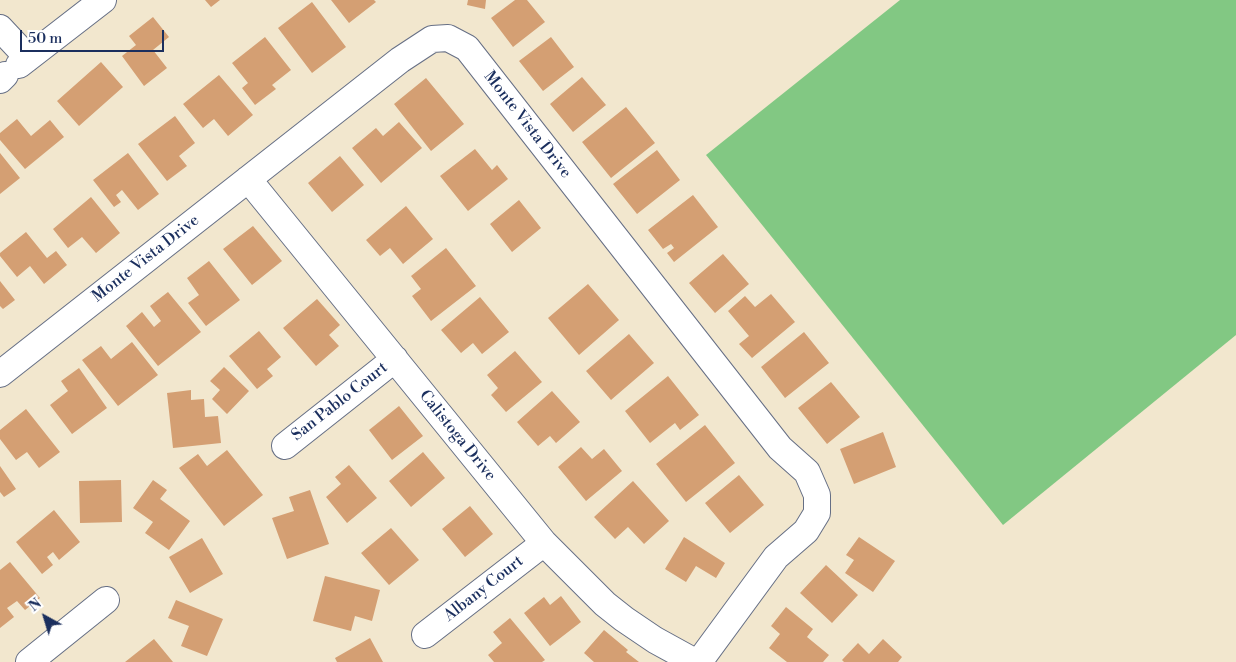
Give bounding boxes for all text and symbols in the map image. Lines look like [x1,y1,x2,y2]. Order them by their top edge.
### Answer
scale bar [22,20,166,52]
text: 50 m [28,29,62,48]
street label: Monte Vista Drive [479,68,575,182]
street label: Monte Vista Drive [89,211,203,307]
street label: San Pablo Court [288,359,392,445]
street label: Calistoga Drive [415,387,499,485]
street label: Albany Court [440,552,528,626]
north arrow [20,592,70,642]
text: N [26,595,46,616]

